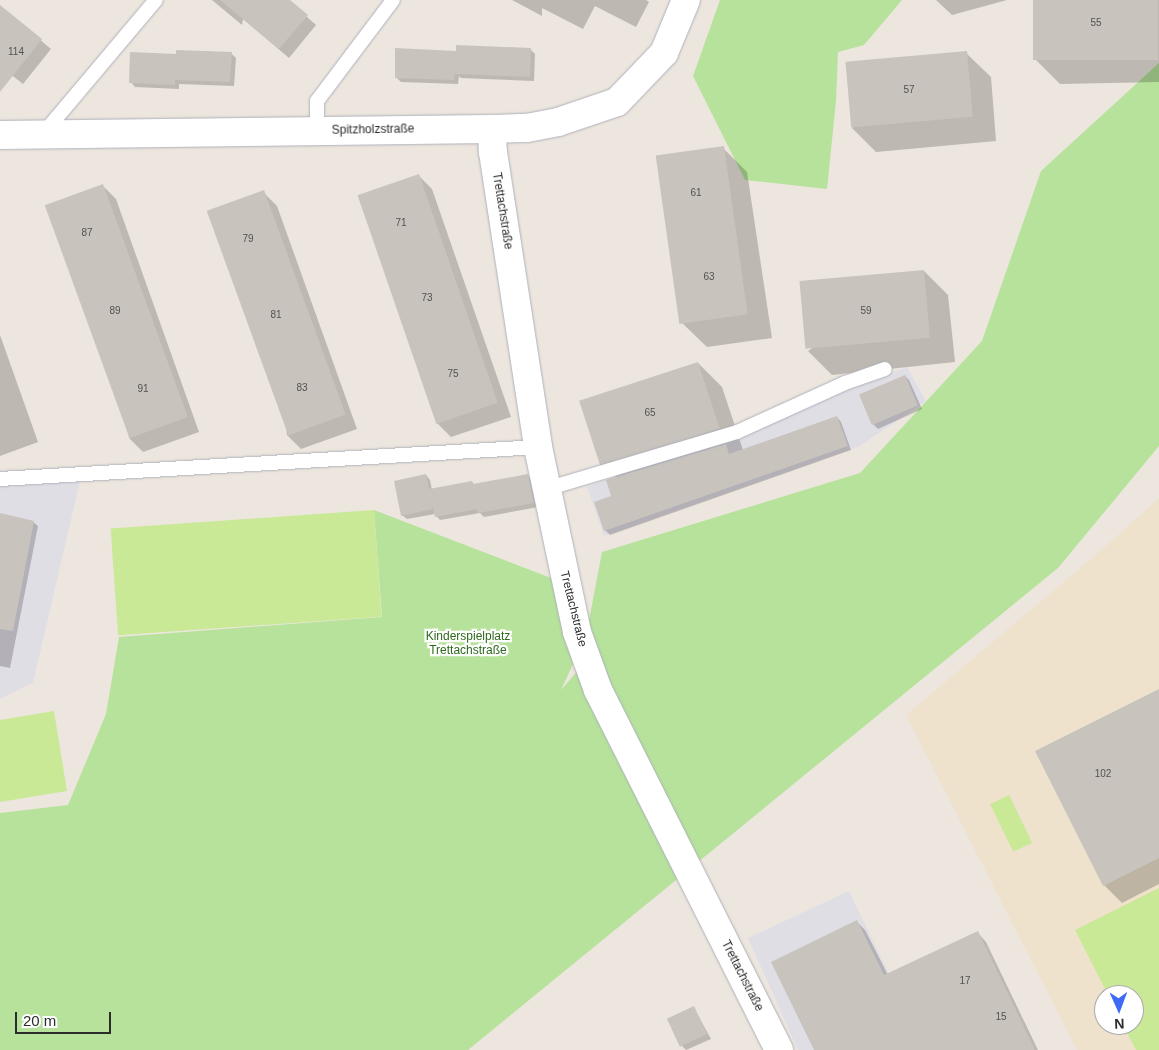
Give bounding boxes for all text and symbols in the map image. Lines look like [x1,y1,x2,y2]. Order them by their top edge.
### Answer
house number: 55 [1090,17,1102,29]
house number: 114 [8,46,24,58]
house number: 57 [903,84,915,96]
street label: Spitzholzstraße [332,122,414,138]
street label: Trettachstraße [489,172,515,250]
house number: 61 [690,187,702,199]
house number: 71 [395,217,407,229]
house number: 87 [81,227,93,239]
house number: 79 [242,233,254,245]
house number: 63 [703,271,715,283]
house number: 73 [421,292,433,304]
house number: 89 [109,305,121,317]
house number: 59 [860,305,872,317]
house number: 81 [270,309,282,321]
house number: 75 [447,368,459,380]
house number: 83 [296,382,308,394]
house number: 91 [137,383,149,395]
house number: 65 [644,407,656,419]
street label: Trettachstraße [557,570,589,648]
park label: Kinderspielplatz Trettachstraße [426,630,510,658]
house number: 102 [1095,768,1111,780]
street label: Trettachstraße [718,938,766,1014]
house number: 17 [959,975,971,987]
north arrow [1094,985,1144,1035]
scale bar [18,1002,114,1034]
house number: 15 [995,1011,1007,1023]
text: 20 m [23,1012,56,1029]
text: N [1114,1016,1125,1032]

